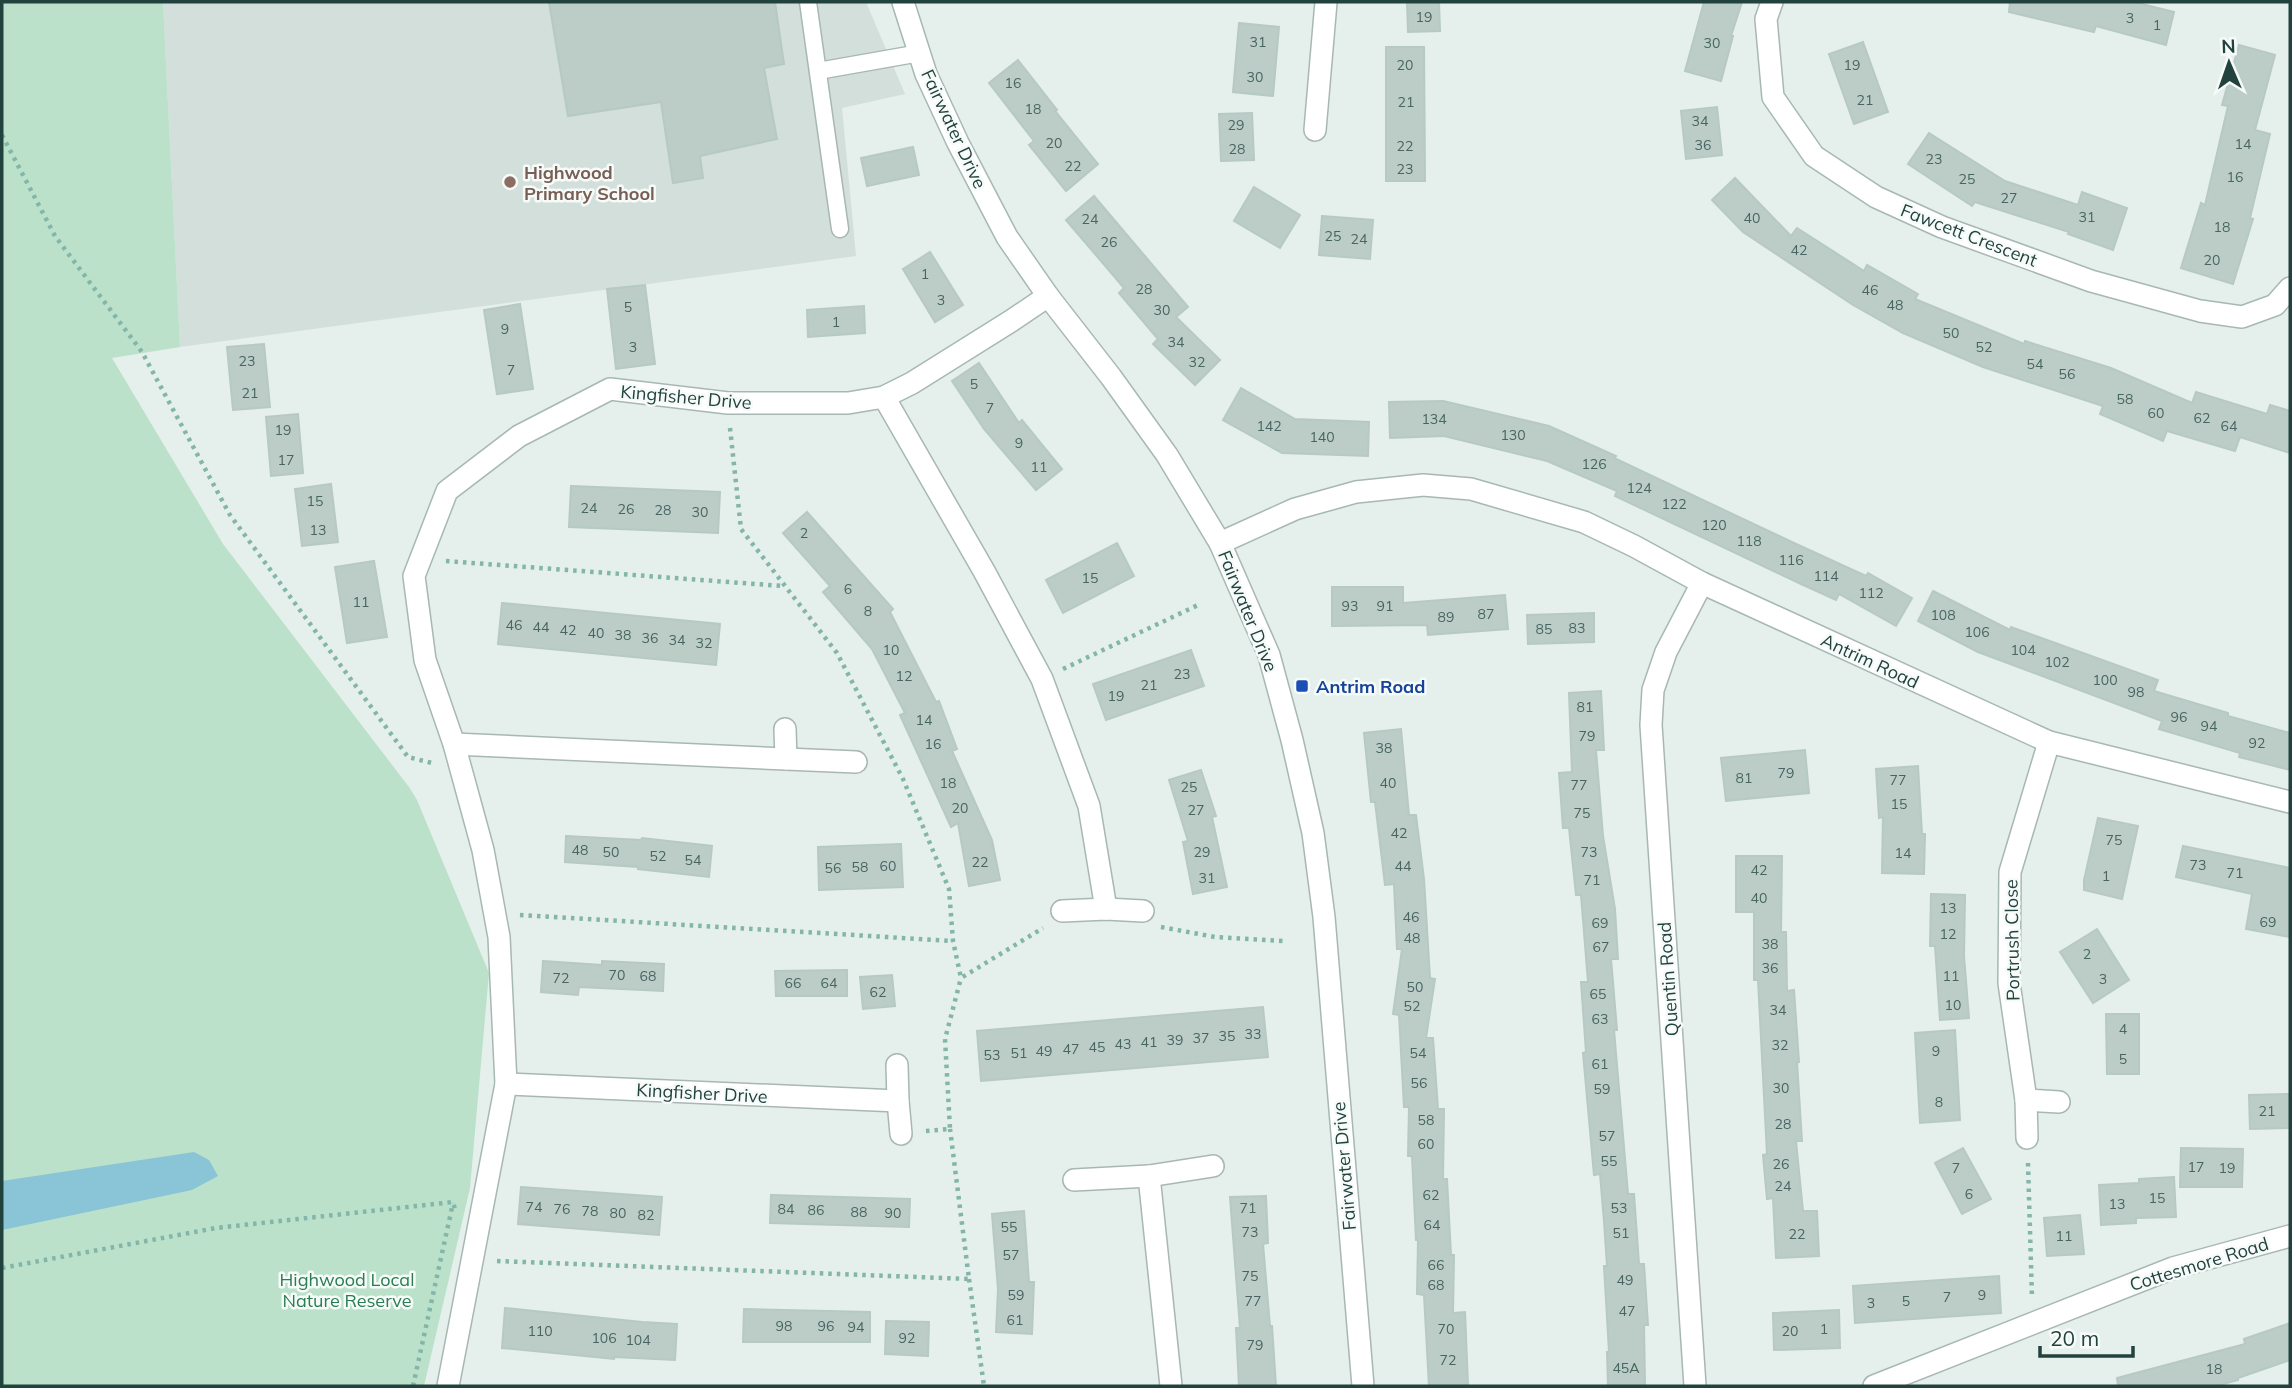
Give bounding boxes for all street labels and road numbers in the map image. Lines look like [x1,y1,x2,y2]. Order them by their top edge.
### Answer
street label: Fairwater Drive [916,66,992,192]
street label: Fawcett Crescent [1897,198,2041,272]
street label: Kingfisher Drive [620,380,752,414]
street label: Fairwater Drive [1213,547,1283,675]
street label: Antrim Road [1817,628,1923,694]
street label: Portrush Close [1999,879,2025,1001]
street label: Quentin Road [1653,921,1683,1037]
street label: Kingfisher Drive [636,1078,768,1108]
street label: Fairwater Drive [1327,1101,1361,1231]
street label: Cottesmore Road [2127,1232,2271,1296]

